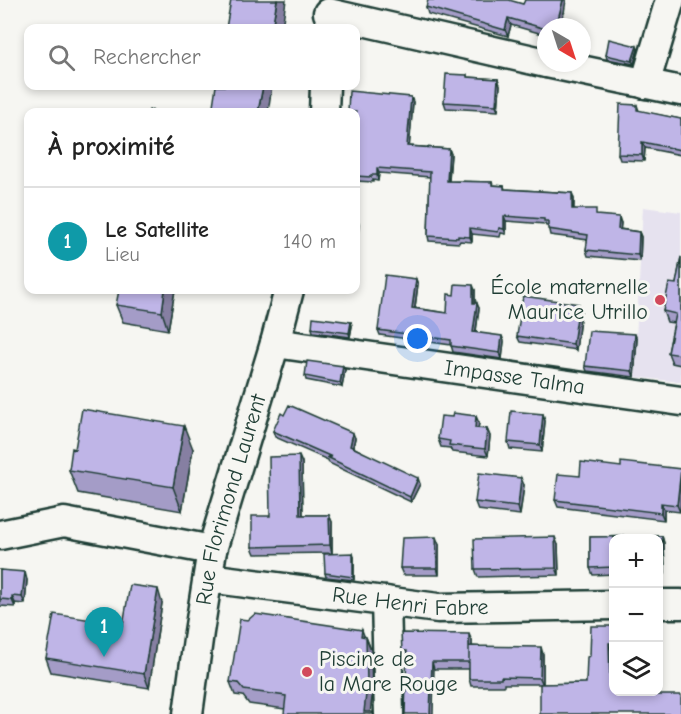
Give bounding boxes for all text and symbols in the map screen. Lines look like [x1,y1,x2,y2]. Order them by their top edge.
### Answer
north arrow [537,18,591,72]
search box [24,24,360,90]
icon: search [45,41,78,74]
text: Rechercher [93,44,201,70]
text: À proximité [48,132,175,162]
text: Le Satellite [105,217,209,243]
text: 1 [64,230,71,253]
text: 140 m [283,230,336,253]
text: Lieu [105,243,140,266]
place label: École maternelle Maurice Utrillo [491,274,648,325]
marker: École maternelle Maurice Utrillo [653,293,667,307]
your location [403,324,432,353]
street label: Impasse Talma [443,354,587,400]
street label: Rue Florimond Laurent [190,390,272,607]
map controls [609,534,663,696]
button: + [609,534,663,588]
street label: Rue Henri Fabre [331,581,489,621]
button: − [609,588,663,642]
pin: 1 [84,608,124,657]
button: layers [609,642,663,696]
place label: Piscine de la Mare Rouge [319,646,457,697]
marker: Piscine de la Mare Rouge [300,665,314,679]

